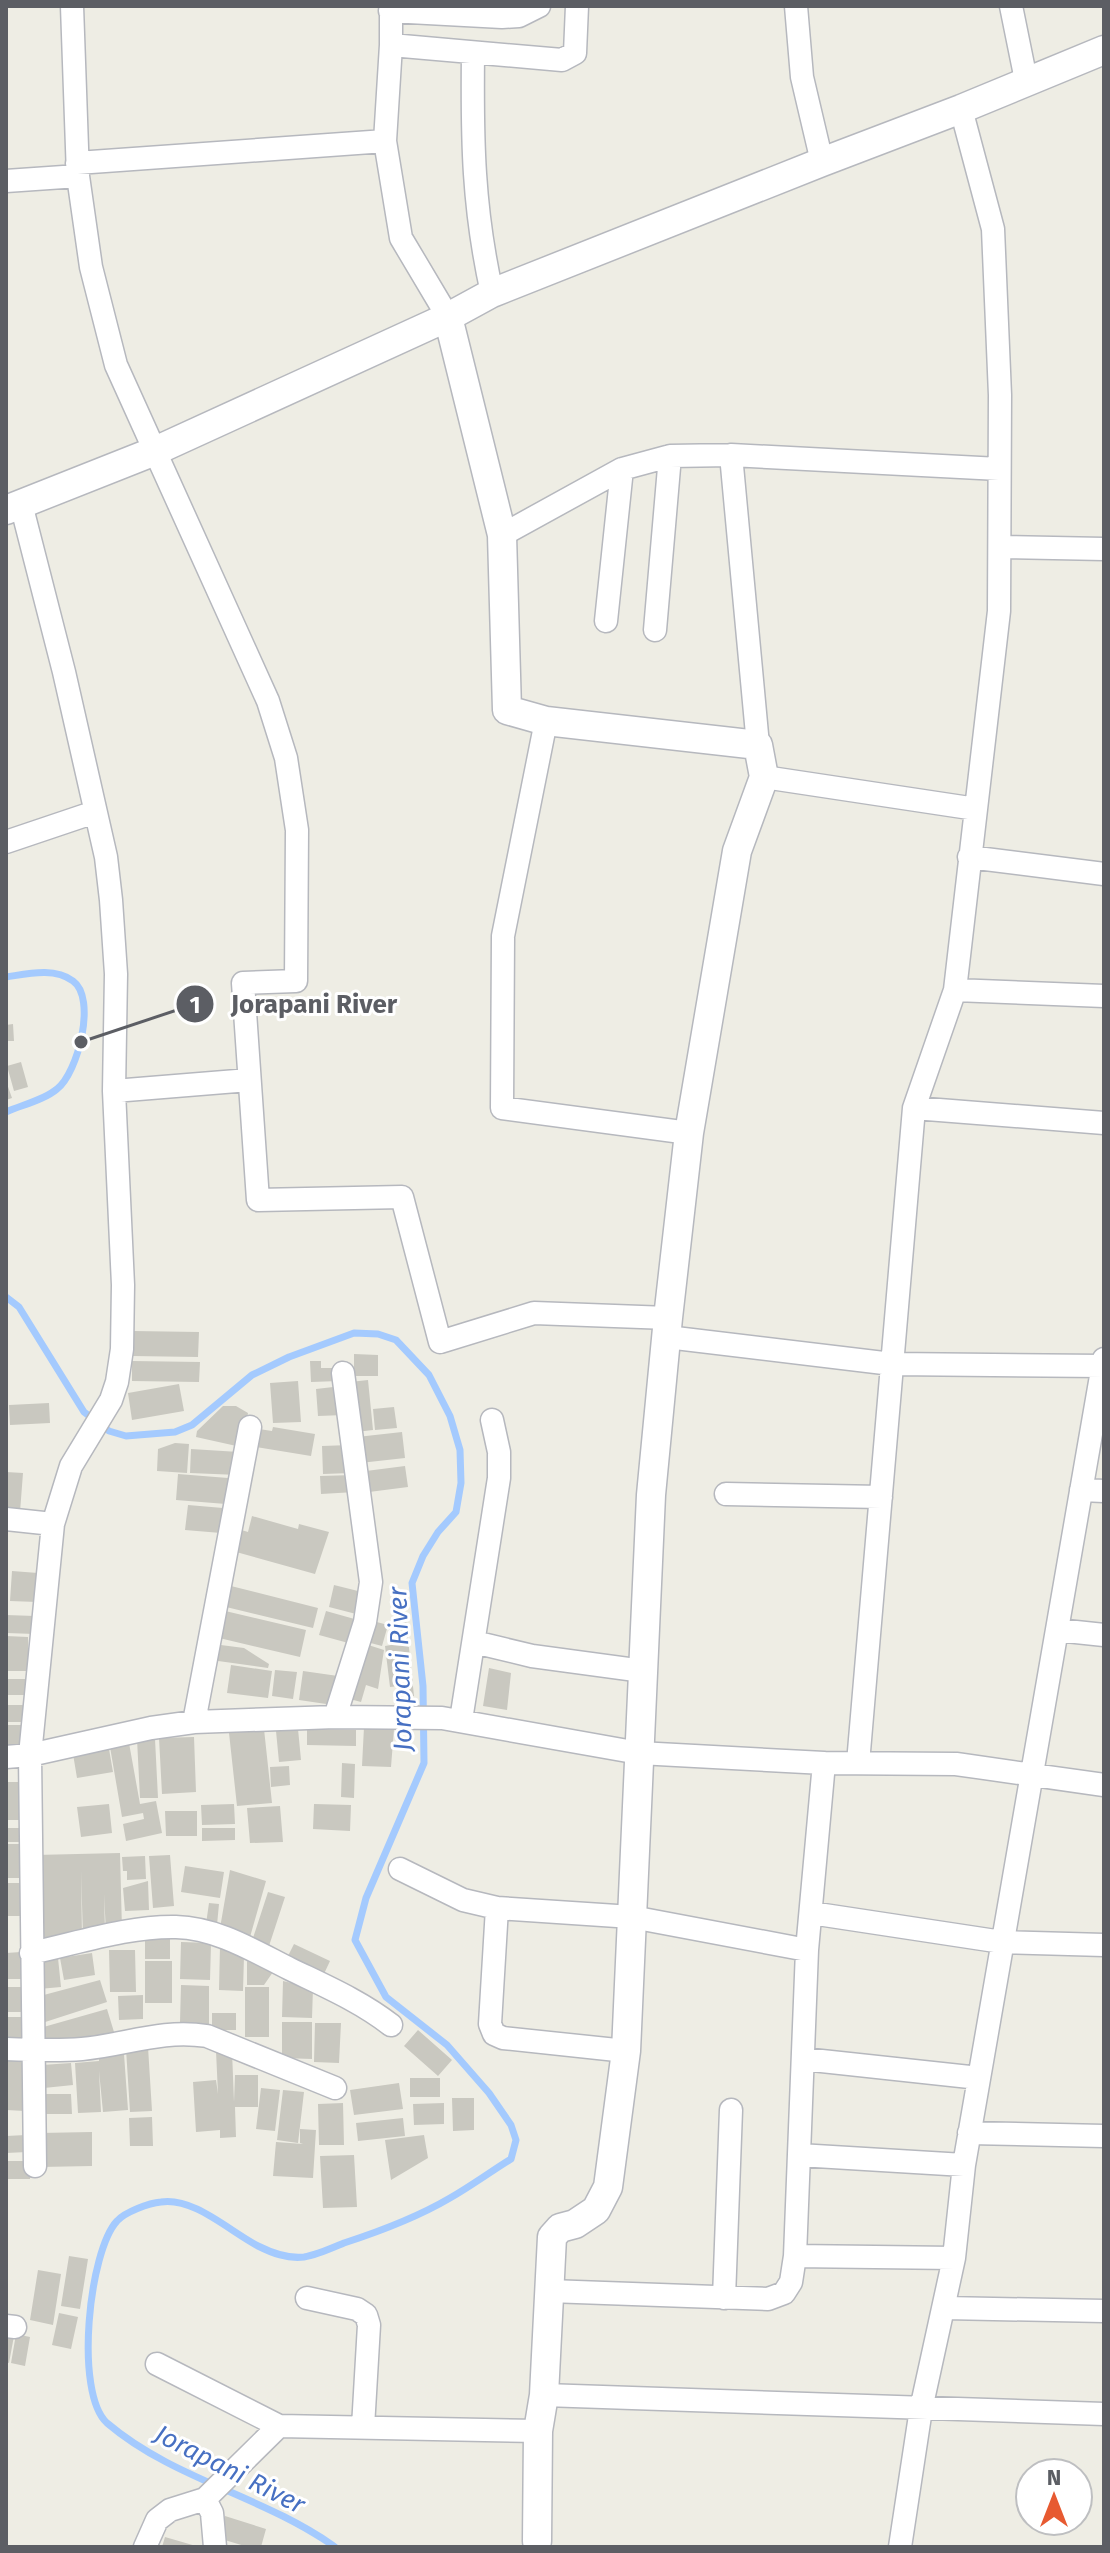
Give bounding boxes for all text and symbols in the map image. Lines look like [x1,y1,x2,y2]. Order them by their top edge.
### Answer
callout: Jorapani River [175,979,413,1029]
text: Jorapani River [230,989,398,1020]
text: 1 [189,991,201,1019]
water label: Jorapani River [382,1585,419,1754]
water label: Jorapani River [148,2417,311,2521]
north arrow [1014,2457,1094,2537]
text: N [1047,2464,1061,2491]

